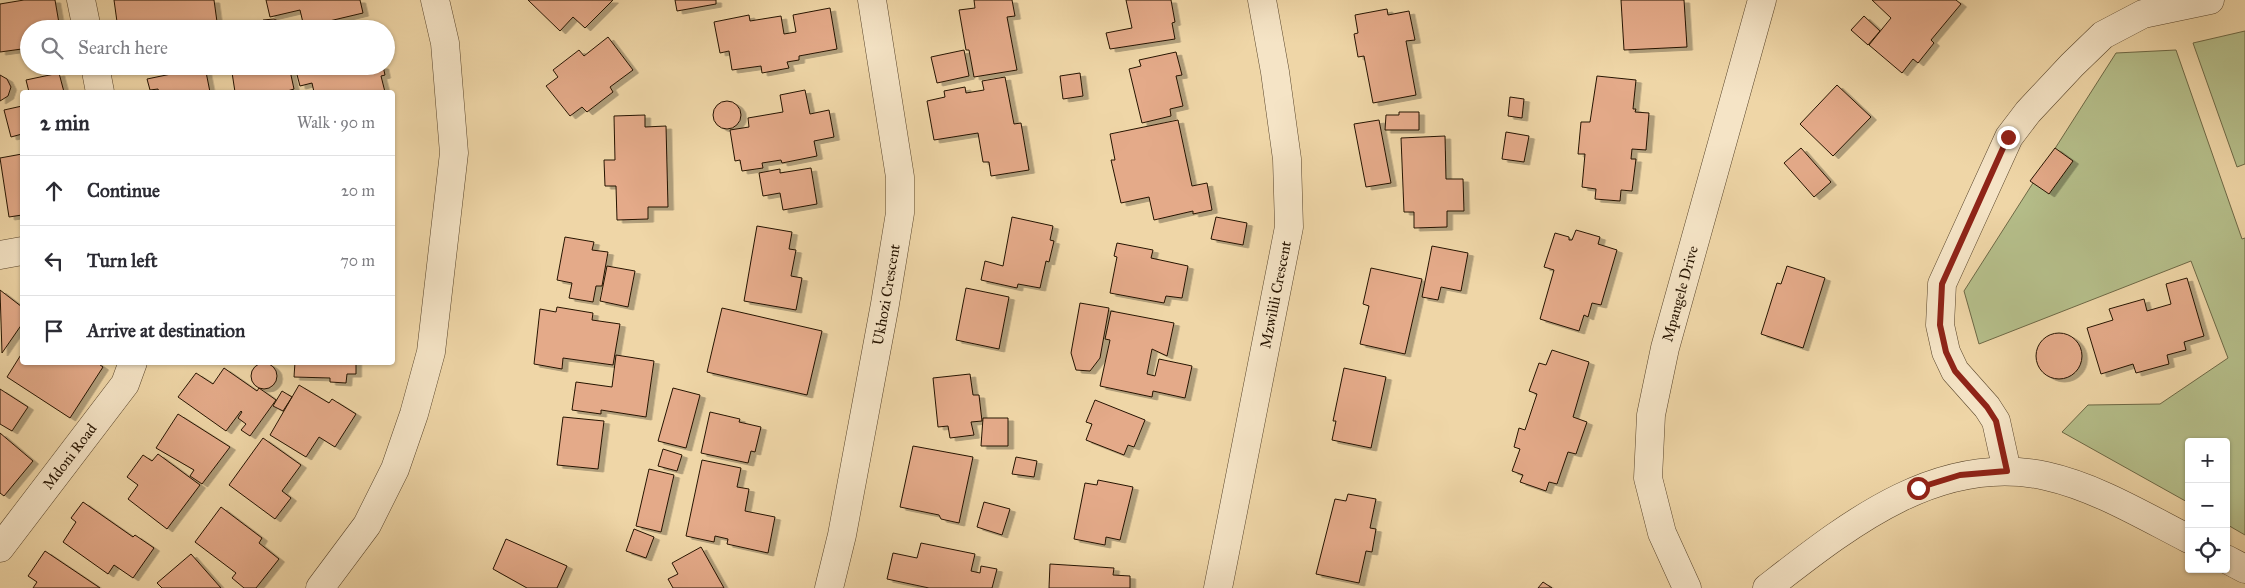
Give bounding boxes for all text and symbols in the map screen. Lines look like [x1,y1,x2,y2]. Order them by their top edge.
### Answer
search box [20,20,395,75]
icon: search [38,34,66,62]
text: Search here [78,36,168,59]
text: 2 min [40,110,90,136]
text: Walk · 90 m [297,113,375,132]
route end [1997,126,2020,149]
icon: ahead [40,177,68,205]
text: Continue [87,179,160,202]
text: 20 m [341,181,375,200]
street label: Mzwilili Crescent [1256,239,1295,350]
street label: Ukhozi Crescent [869,242,904,347]
street label: Mpangele Drive [1658,244,1702,344]
icon: left [40,247,68,275]
text: Turn left [87,249,157,272]
text: 70 m [340,251,375,270]
icon: arrive [40,317,68,345]
text: Arrive at destination [87,319,245,342]
street label: Mdoni Road [39,420,101,493]
map controls [2185,438,2230,573]
button: + [2185,438,2230,483]
route start [1907,477,1930,500]
button: − [2185,483,2230,528]
button: locate [2185,528,2230,573]

